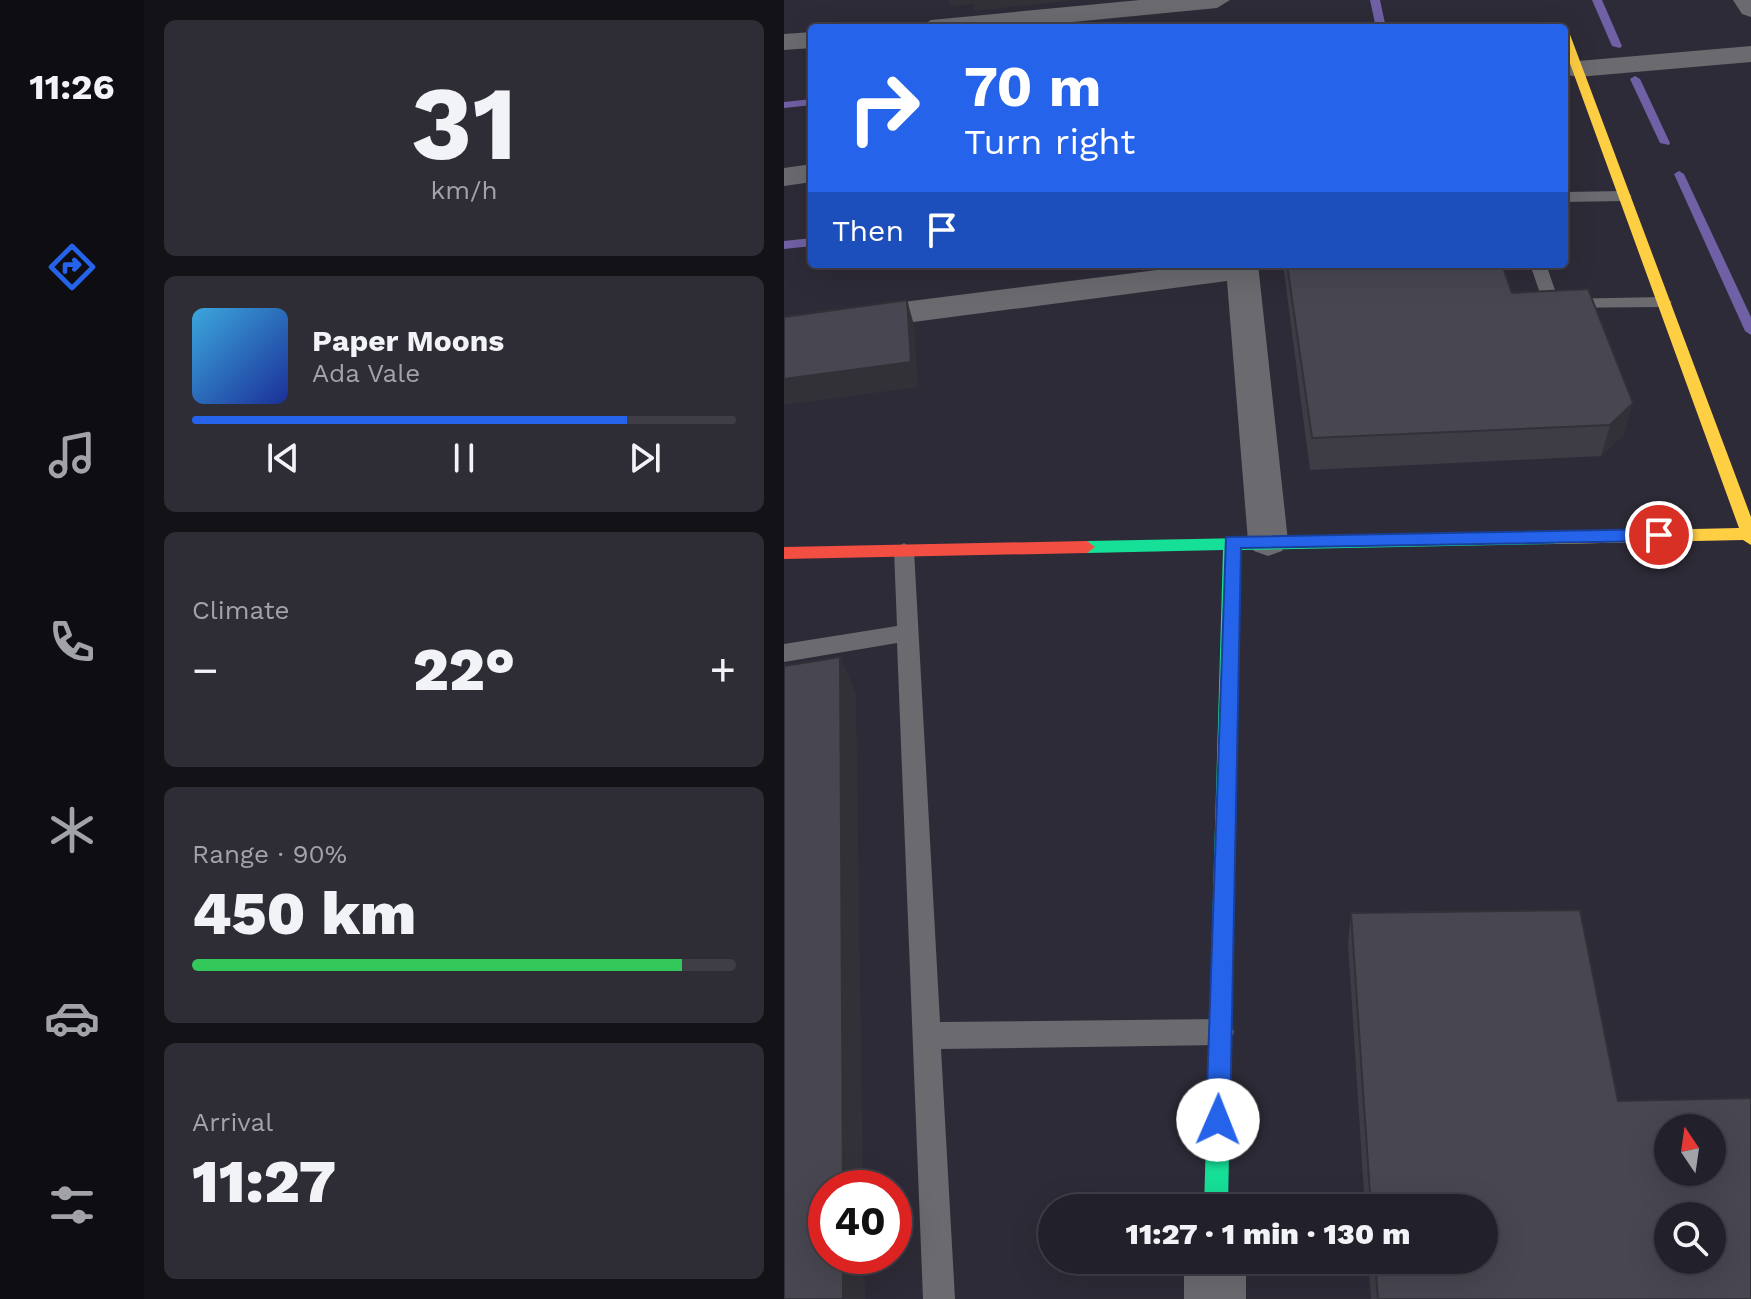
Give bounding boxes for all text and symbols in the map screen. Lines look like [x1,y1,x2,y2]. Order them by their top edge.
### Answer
text: 70 m [964,54,1101,120]
icon: right [832,56,936,160]
text: 31 [411,62,517,184]
text: 11:26 [29,66,115,108]
text: Turn right [964,121,1135,163]
text: km/h [431,175,497,205]
icon: arrive [920,208,964,252]
text: Then [832,213,904,248]
icon: directions [44,239,100,295]
text: Paper Moons [312,323,504,358]
text: Ada Vale [312,358,420,388]
icon: music [44,427,100,483]
icon: previous [261,436,305,480]
icon: pause [442,436,486,480]
icon: next [623,436,667,480]
pin [1625,501,1693,569]
icon: arrive [1637,513,1681,557]
text: Climate [192,595,290,625]
icon: phone [44,614,100,670]
text: 22° [413,634,515,705]
text: − [192,644,219,696]
text: + [709,644,736,696]
icon: climate [44,802,100,858]
text: Range · 90% [192,839,347,869]
text: 450 km [192,878,416,949]
icon: car [44,990,100,1046]
position arrow [1176,1078,1260,1162]
text: Arrival [192,1107,273,1137]
north arrow [1654,1114,1726,1186]
map controls [1654,1114,1726,1274]
text: 11:27 [192,1146,336,1217]
speed limit sign: 40 [808,1170,912,1274]
icon: filters [44,1177,100,1233]
button: search [1654,1202,1726,1274]
text: 11:27 · 1 min · 130 m [1126,1216,1410,1251]

